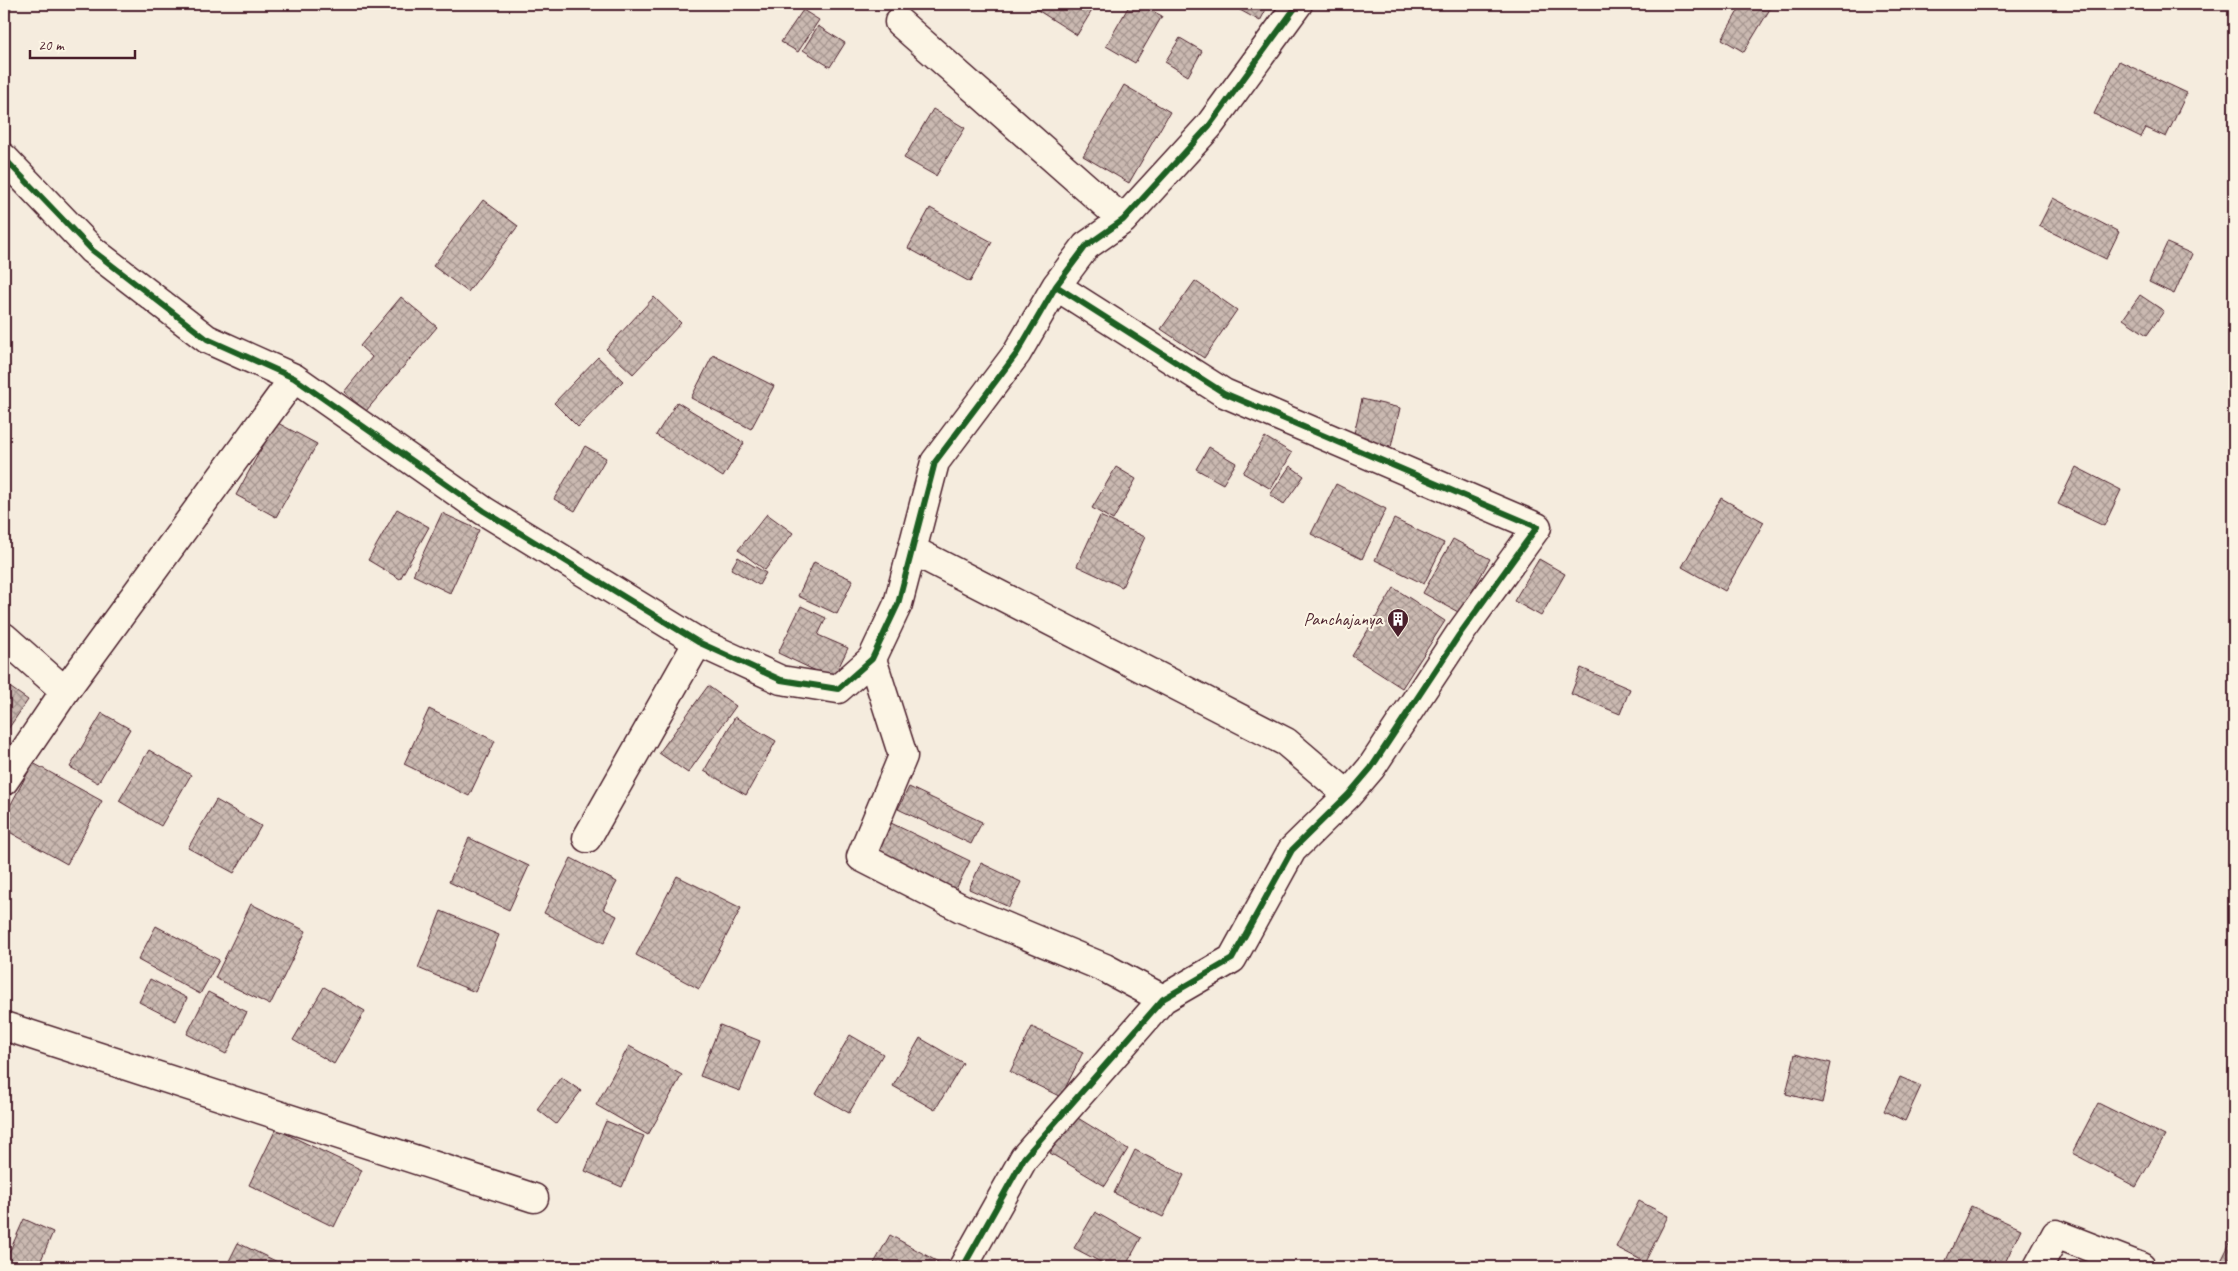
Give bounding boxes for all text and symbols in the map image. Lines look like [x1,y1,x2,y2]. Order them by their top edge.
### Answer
scale bar [30,28,135,60]
text: 20 m [38,36,65,55]
building icon: Panchajanya [1386,607,1410,638]
place label: Panchajanya [1304,608,1383,630]

